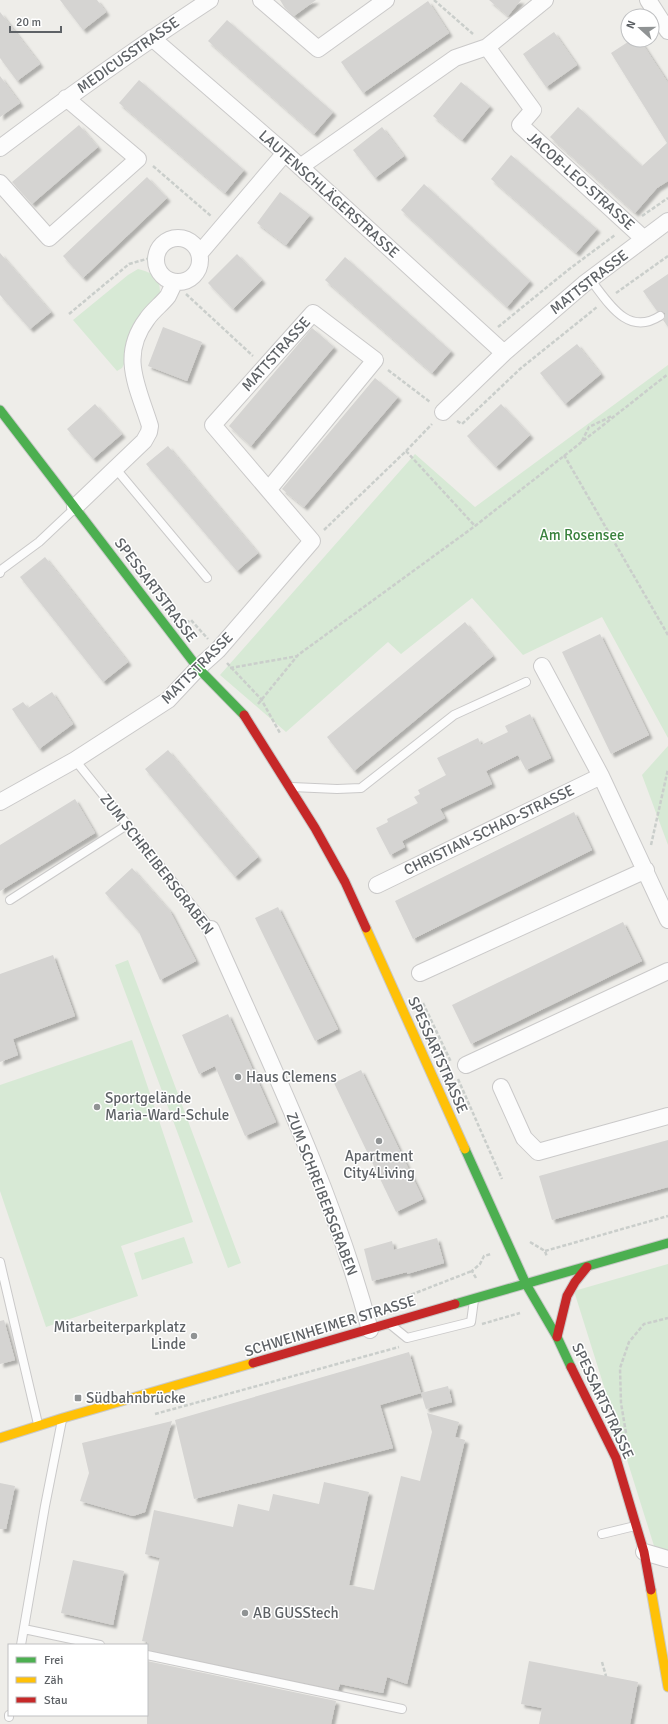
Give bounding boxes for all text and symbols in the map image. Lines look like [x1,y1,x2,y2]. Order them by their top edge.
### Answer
scale bar [10,8,61,34]
north arrow [620,8,660,48]
street label: MEDICUSSTRASSE [73,13,183,97]
text: 20 m [16,15,41,30]
text: N [624,19,639,30]
street label: LAUTENSCHLÄGERSTRASSE [255,126,403,262]
street label: JACOB-LEO-STRASSE [524,128,638,234]
street label: MATTSTRASSE [546,246,632,318]
street label: MATTSTRASSE [238,313,314,395]
park label: Am Rosensee [540,526,624,544]
street label: SPESSARTSTRASSE [111,534,201,646]
street label: MATTSTRASSE [157,628,237,708]
street label: CHRISTIAN-SCHAD-STRASSE [401,781,577,879]
street label: ZUM SCHREIBERSGRABEN [96,790,218,938]
street label: SPESSARTSTRASSE [404,994,472,1116]
place label: Haus Clemens [246,1068,337,1086]
marker: Haus Clemens [233,1072,243,1082]
place label: Sportgelände Maria-Ward-Schule [105,1089,229,1124]
marker: Sportgelände Maria-Ward-Schule [92,1102,102,1112]
street label: ZUM SCHREIBERSGRABEN [282,1110,362,1278]
marker: Apartment City4Living [374,1136,384,1146]
place label: Apartment City4Living [343,1147,415,1182]
street label: SCHWEINHEIMER STRASSE [242,1291,418,1361]
place label: Mitarbeiterparkplatz Linde [53,1318,186,1353]
marker: Mitarbeiterparkplatz Linde [189,1331,199,1341]
street label: SPESSARTSTRASSE [568,1340,638,1462]
place label: Südbahnbrücke [86,1389,186,1407]
marker: Südbahnbrücke [73,1393,83,1403]
place label: AB GUSStech [253,1604,339,1622]
marker: AB GUSStech [240,1608,250,1618]
legend [8,1644,148,1716]
text: Frei [44,1653,63,1668]
text: Zäh [44,1673,63,1688]
text: Stau [44,1693,68,1708]

